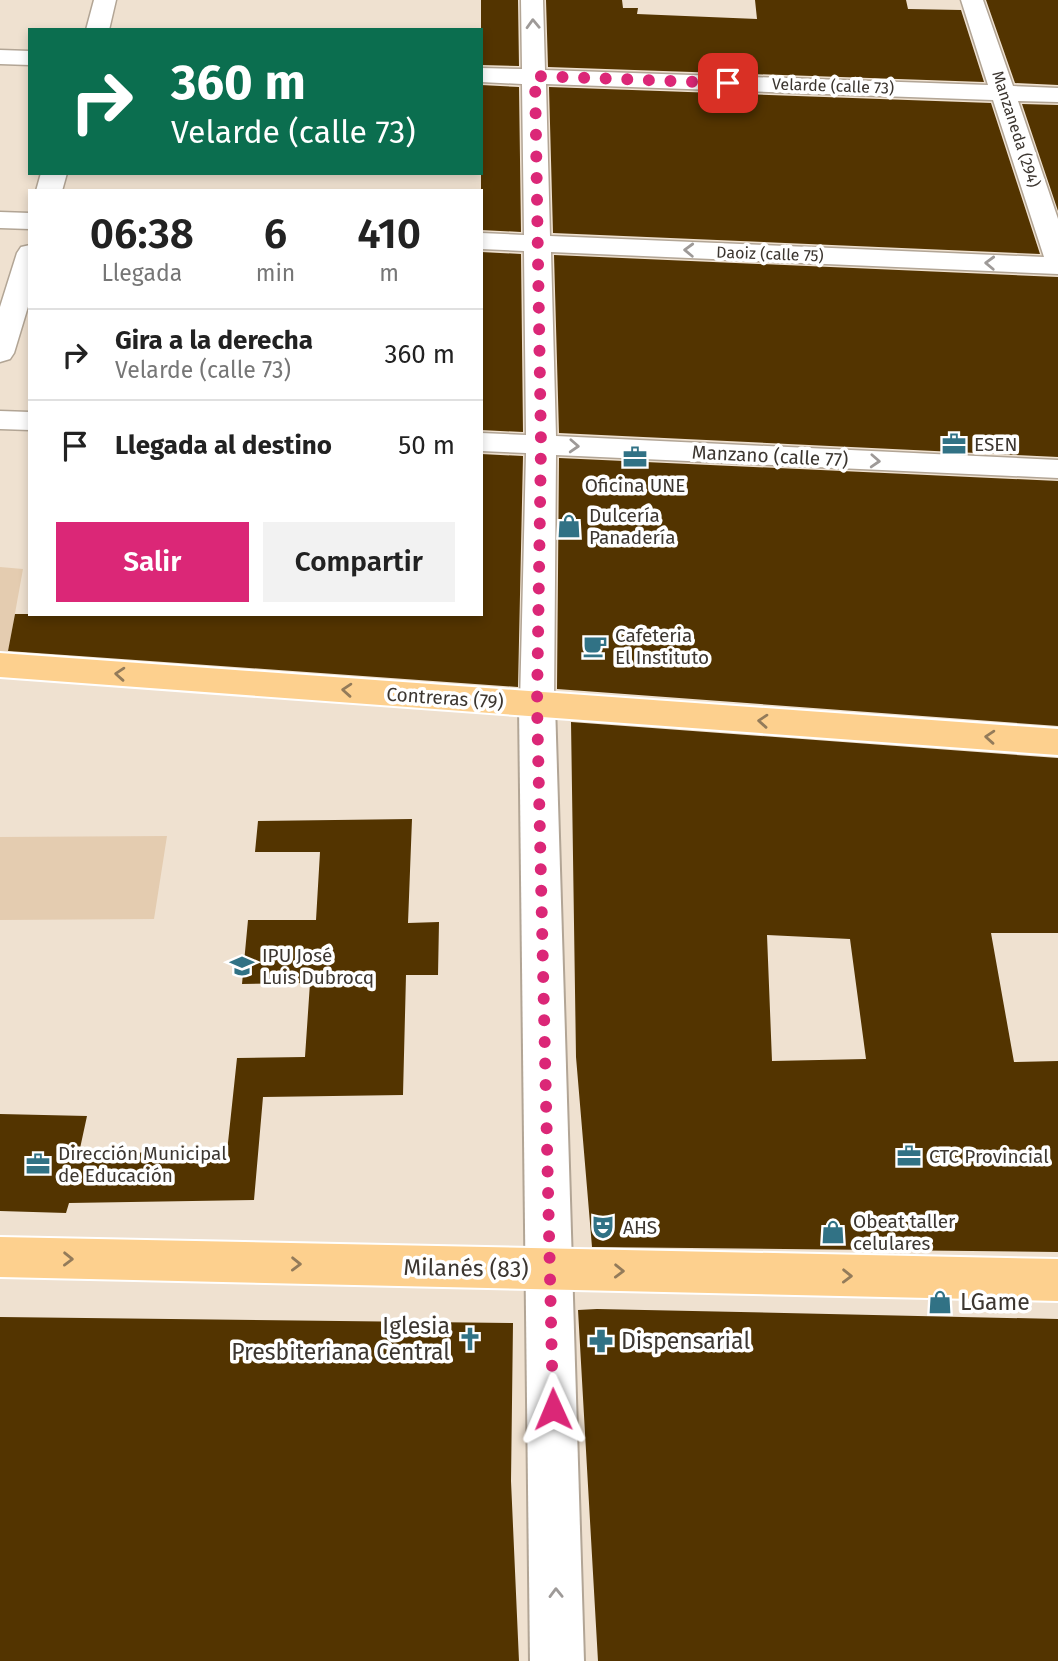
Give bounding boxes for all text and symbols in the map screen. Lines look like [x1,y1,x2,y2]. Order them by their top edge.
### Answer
one-way arrow [526,18,541,29]
text: 360 m [171,53,306,112]
pin [698,53,758,113]
icon: right [56,56,147,147]
icon: arrive [709,64,747,102]
street label: Manzaneda (294) [988,68,1044,190]
street label: Velarde (calle 73) [772,74,894,98]
text: Velarde (calle 73) [171,113,416,151]
text: 06:38 [90,209,194,259]
text: 6 [264,209,287,259]
text: 410 [357,209,421,259]
one-way arrow [683,243,694,258]
street label: Daoiz (calle 75) [716,243,824,265]
one-way arrow [984,256,995,271]
text: Llegada [102,259,182,287]
text: min [256,259,295,287]
text: m [379,259,399,287]
text: Gira a la derecha [115,325,313,356]
icon: right [56,336,94,374]
text: 360 m [384,339,455,370]
text: Velarde (calle 73) [115,356,291,384]
icon: arrive [56,427,94,465]
text: Llegada al destino [115,430,332,461]
text: 50 m [398,430,455,461]
office icon: ESEN [940,430,968,458]
place label: ESEN [974,433,1017,456]
one-way arrow [569,439,580,454]
street label: Manzano (calle 77) [691,440,849,472]
office icon: Oficina UNE [621,443,649,471]
one-way arrow [869,453,880,468]
place label: Oficina UNE [585,474,685,497]
place label: Dulcería Panadería [589,504,676,549]
shop icon: Dulcería Panadería [555,512,583,540]
button: Salir [56,522,249,602]
button: Compartir [263,522,455,602]
place label: Cafeteria El Instituto [615,624,709,669]
cafe icon: Cafeteria El Instituto [581,632,609,660]
one-way arrow [114,667,125,682]
street label: Contreras (79) [386,682,504,714]
one-way arrow [341,683,352,698]
one-way arrow [757,713,768,728]
one-way arrow [984,730,995,745]
place label: IPU José Luis Dubrocq [262,944,374,989]
school or university icon: IPU José Luis Dubrocq [228,952,256,980]
place label: Dirección Municipal de Educación [58,1142,227,1187]
office icon: CTC Provincial [895,1142,923,1170]
place label: CTC Provincial [929,1145,1049,1168]
office icon: Dirección Municipal de Educación [24,1150,52,1178]
place label: Obeat taller celulares [853,1210,956,1255]
theatre icon: AHS [589,1213,617,1241]
place label: AHS [623,1216,657,1239]
shop icon: Obeat taller celulares [819,1218,847,1246]
one-way arrow [63,1251,74,1267]
street label: Milanés (83) [403,1253,529,1283]
one-way arrow [291,1256,301,1272]
one-way arrow [614,1263,625,1279]
one-way arrow [841,1268,852,1283]
shop icon: LGame [926,1288,954,1316]
place label: LGame [960,1288,1030,1316]
place label: Iglesia Presbiteriana Central [231,1312,450,1366]
church icon: Iglesia Presbiteriana Central [456,1325,484,1353]
pharmacy icon: Dispensarial [587,1327,615,1355]
place label: Dispensarial [621,1327,750,1355]
position arrow [516,1372,590,1446]
one-way arrow [548,1587,564,1598]

